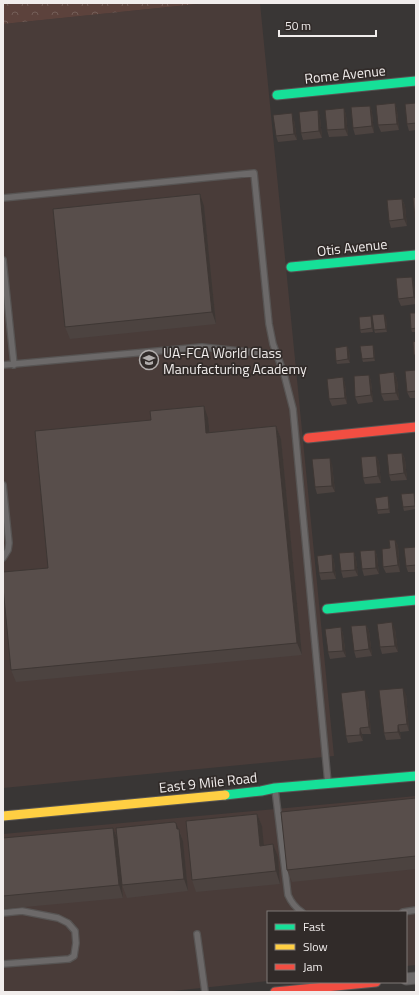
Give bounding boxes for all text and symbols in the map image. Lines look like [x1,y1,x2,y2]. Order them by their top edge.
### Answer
scale bar [279,12,376,38]
text: 50 m [285,16,311,35]
street label: Rome Avenue [303,59,387,89]
street label: Otis Avenue [316,233,388,261]
place label: UA-FCA World Class Manufacturing Academy [163,342,307,379]
school or university icon: UA-FCA World Class Manufacturing Academy [138,349,160,371]
street label: East 9 Mile Road [158,766,258,798]
legend [267,911,407,983]
text: Fast [303,917,326,936]
text: Slow [303,937,328,956]
text: Jam [303,957,323,976]

